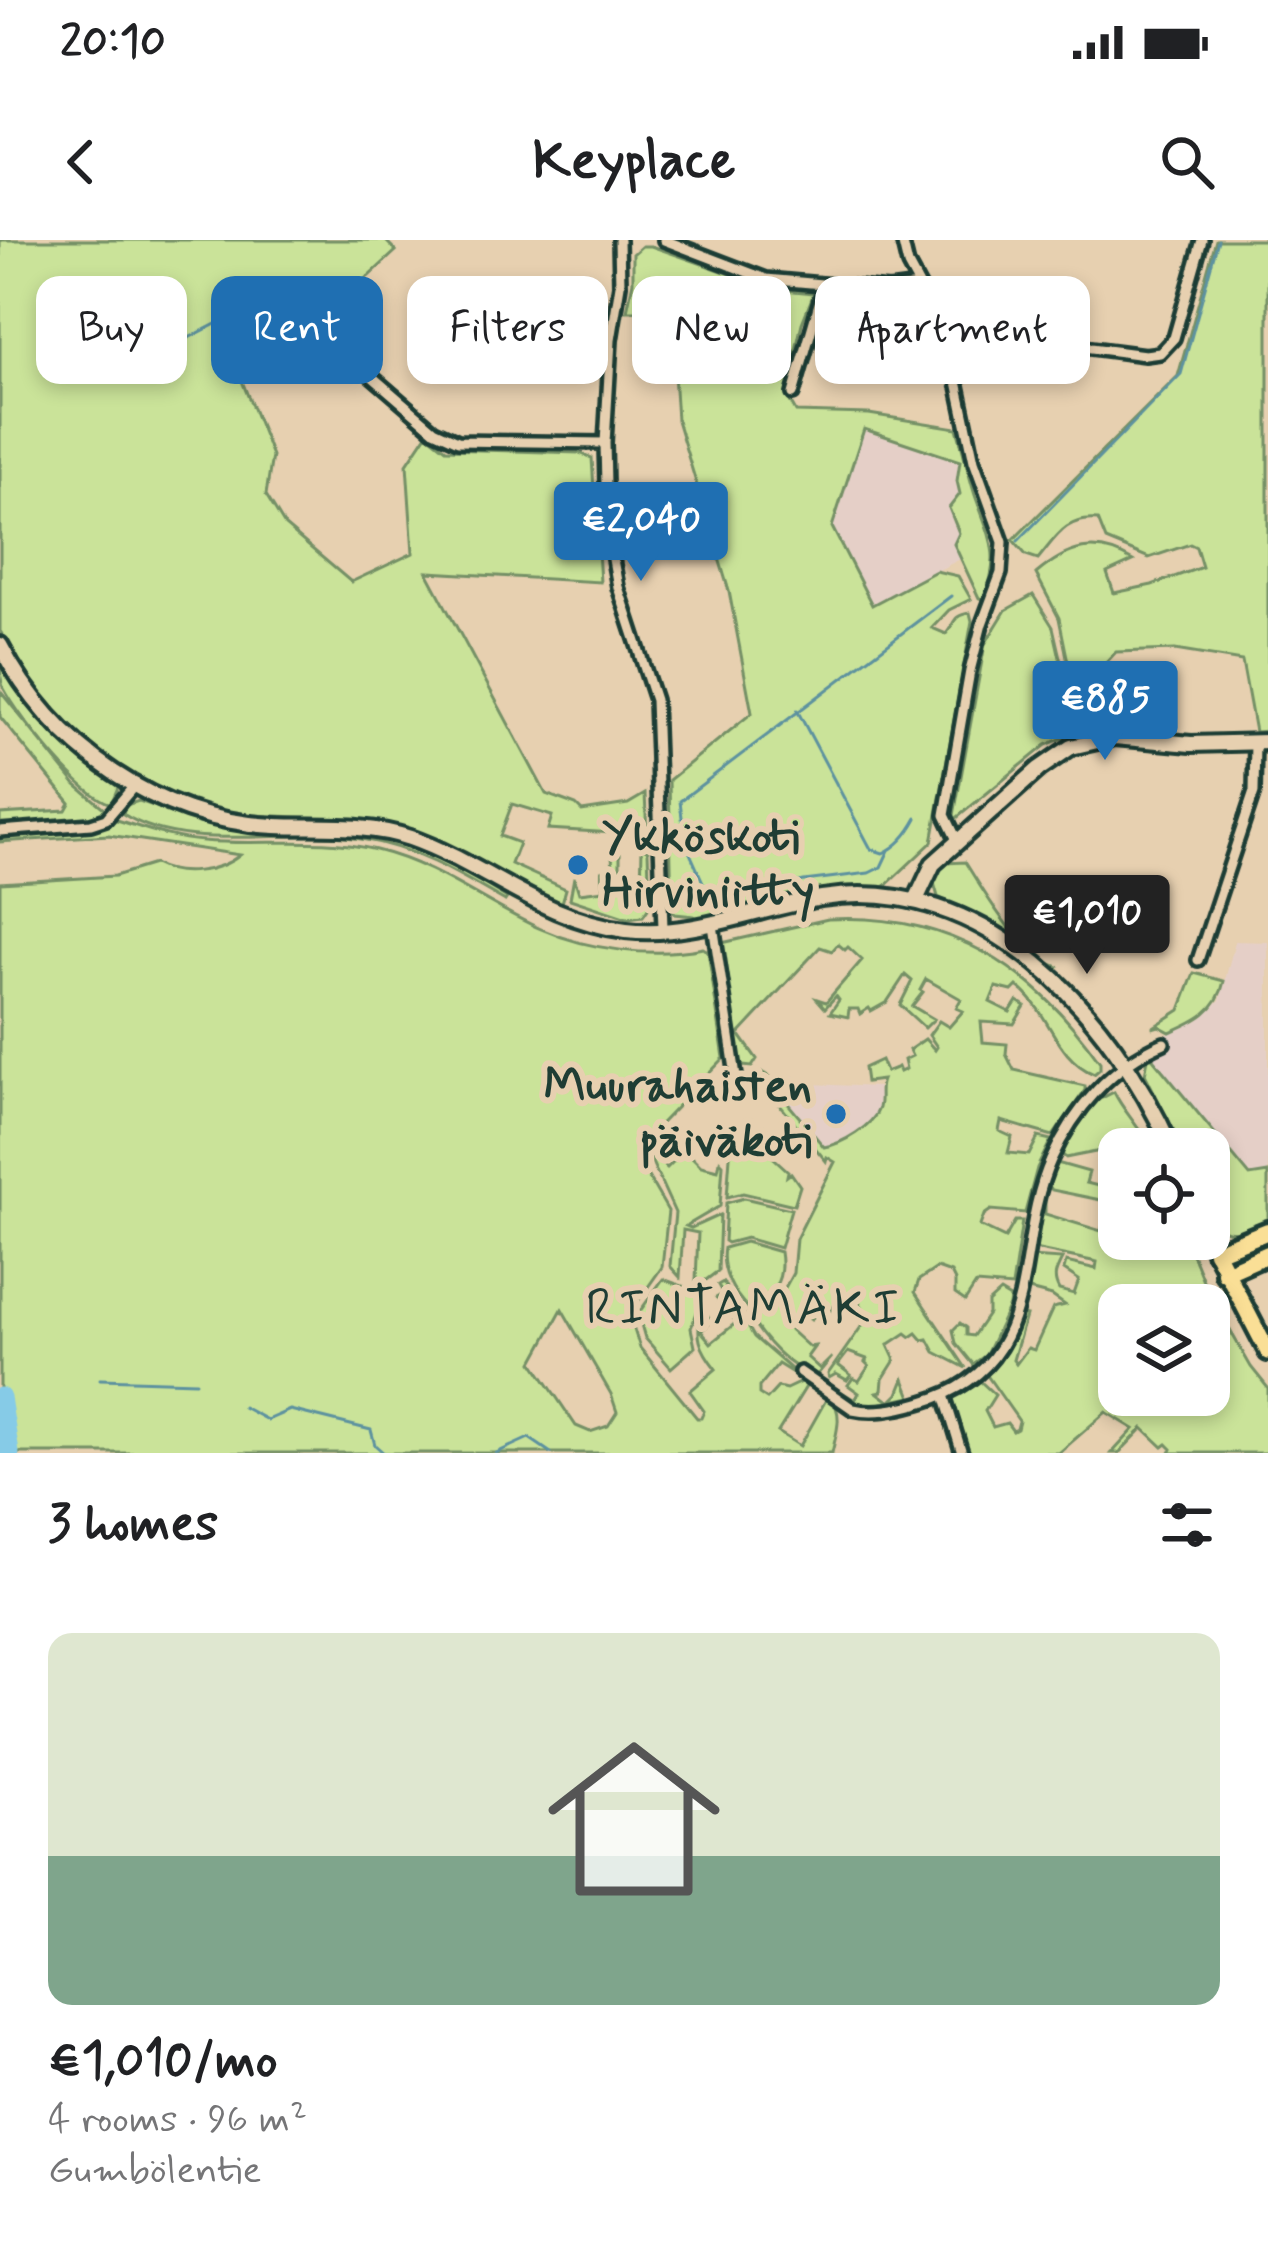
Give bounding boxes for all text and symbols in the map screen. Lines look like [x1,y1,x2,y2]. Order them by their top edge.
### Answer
text: 20:10 [60,13,166,72]
text: Keyplace [533,127,735,198]
icon: back [48,129,114,195]
icon: search [1154,129,1220,195]
chip: Buy [36,276,187,384]
chip: Rent [211,276,383,384]
chip: Filters [407,276,608,384]
chip: New [632,276,791,384]
chip: Apartment [815,276,1090,384]
pin: €2,040 [543,482,739,584]
text: €2,040 [581,495,701,546]
pin: €885 [1034,661,1176,763]
text: €885 [1060,674,1150,725]
place label: Ykköskoti Hirviniitty [602,806,814,924]
marker: Ykköskoti Hirviniitty [565,852,591,878]
pin: €1,010 [989,875,1185,977]
text: €1,010 [1032,888,1142,939]
place label: Muurahaisten päiväkoti [543,1055,812,1173]
marker: Muurahaisten päiväkoti [823,1101,849,1127]
map controls [1098,1128,1230,1416]
button: locate [1098,1128,1230,1260]
district label: RINTAMÄKI [586,1277,902,1343]
button: layers [1098,1284,1230,1416]
text: 3 homes [48,1492,218,1558]
icon: filters [1154,1492,1220,1558]
icon: home [526,1711,742,1927]
text: €1,010/mo [48,2029,277,2095]
text: 4 rooms · 96 m² [48,2095,307,2146]
text: Gumbölentie [48,2146,261,2197]

